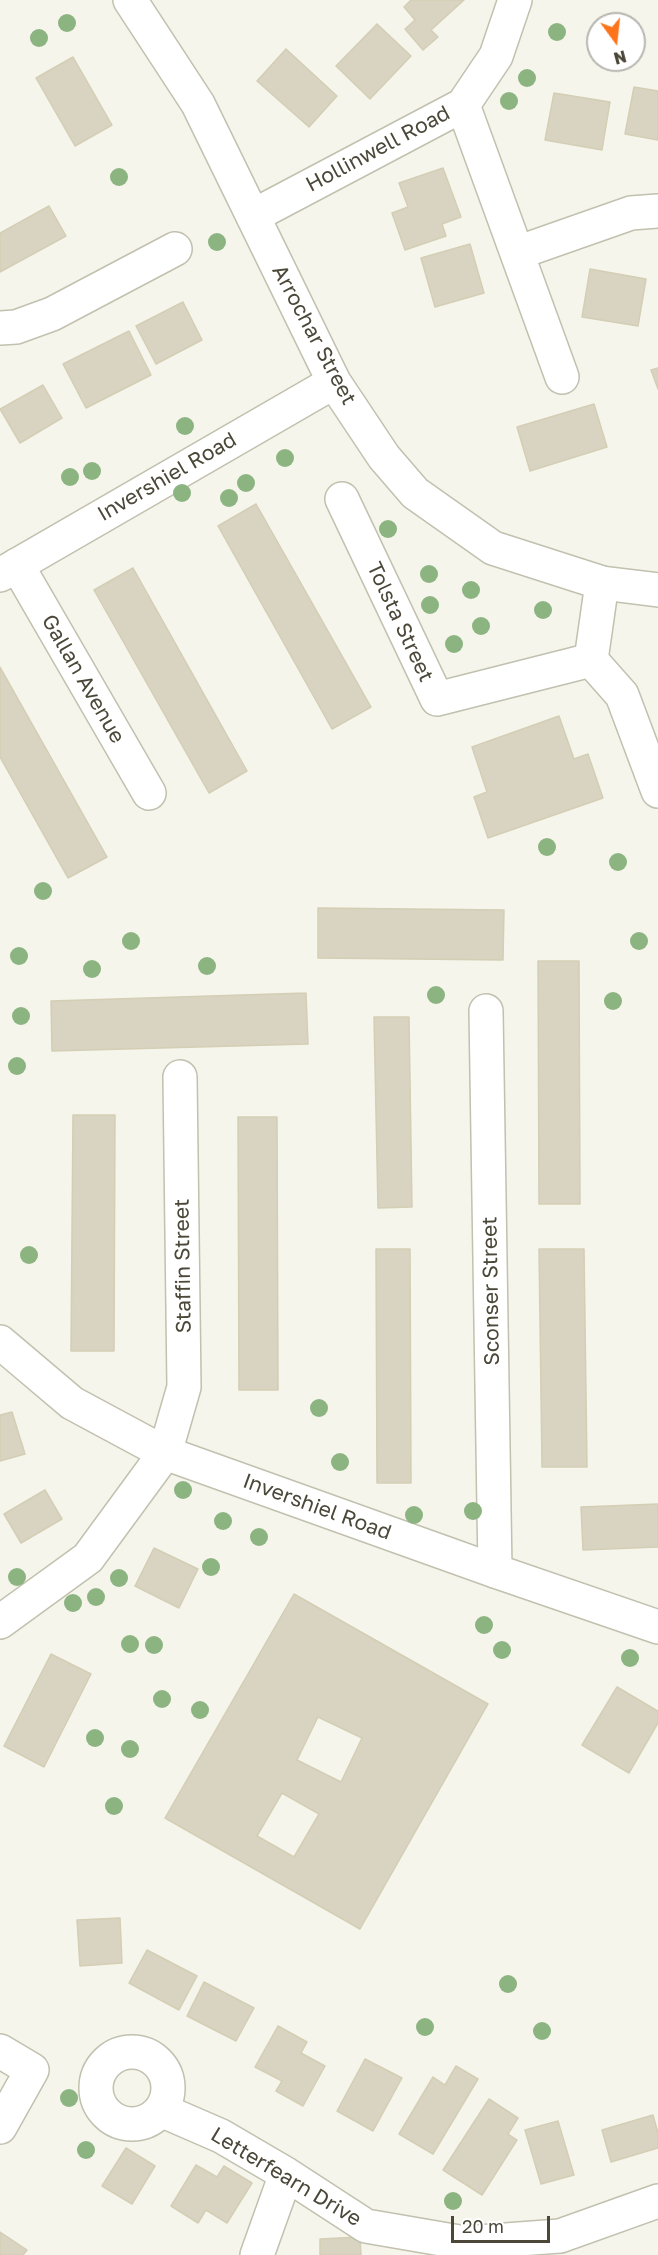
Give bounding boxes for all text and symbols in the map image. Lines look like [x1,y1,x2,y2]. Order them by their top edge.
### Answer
north arrow [586,12,646,72]
text: N [612,46,629,69]
street label: Hollinwell Road [302,100,454,198]
street label: Arrochar Street [267,261,361,409]
street label: Invershiel Road [93,427,241,527]
street label: Tolsta Street [361,558,439,686]
street label: Gallan Avenue [36,610,130,748]
street label: Staffin Street [169,1198,197,1334]
street label: Sconser Street [477,1216,505,1366]
street label: Invershiel Road [239,1468,395,1546]
street label: Letterfearn Drive [206,2122,366,2232]
scale bar [454,2204,553,2242]
text: 20 m [462,2215,504,2237]

